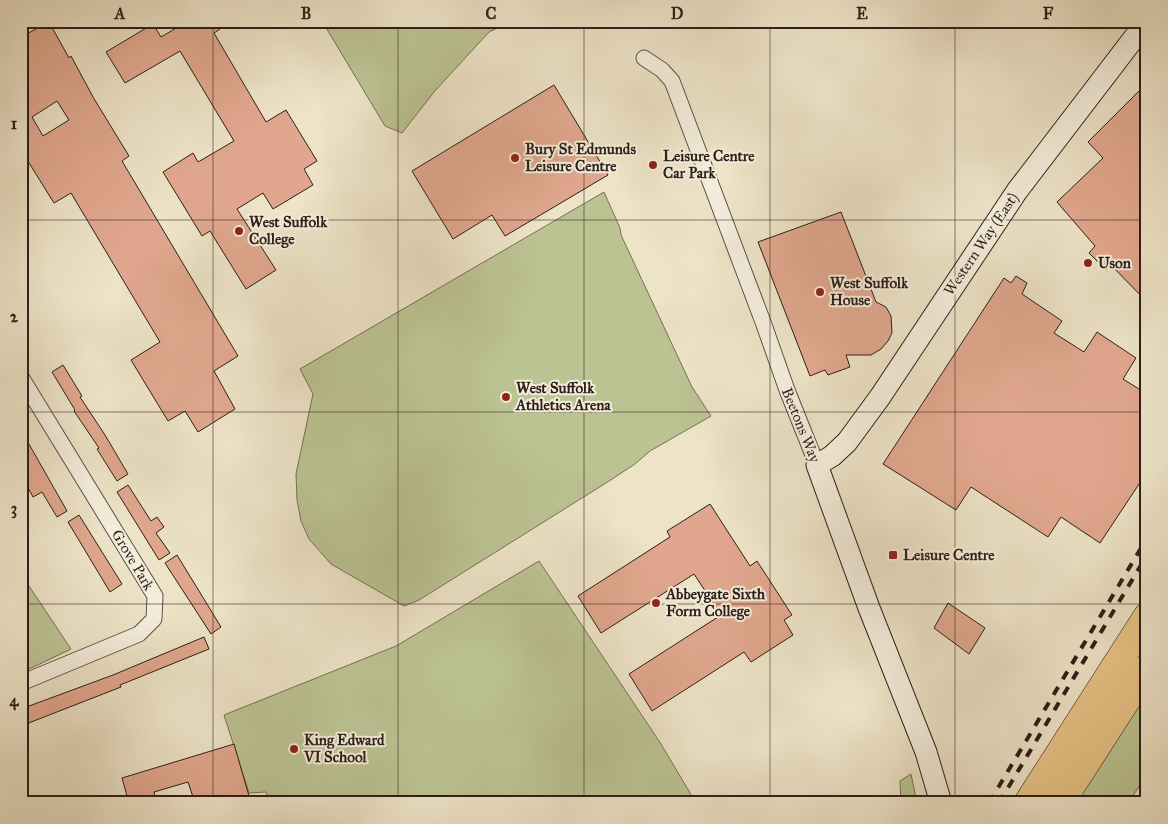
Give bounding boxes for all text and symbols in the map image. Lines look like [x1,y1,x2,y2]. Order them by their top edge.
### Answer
text: A [114,4,126,23]
text: B [301,4,311,23]
text: C [486,4,497,23]
text: D [671,4,684,23]
text: E [856,4,868,23]
text: F [1043,4,1054,23]
text: 1 [11,114,18,133]
place label: Bury St Edmunds Leisure Centre [525,140,636,175]
place label: Leisure Centre Car Park [663,147,755,182]
marker: Bury St Edmunds Leisure Centre [509,152,521,164]
marker: Leisure Centre Car Park [647,159,659,171]
street label: Western Way (East) [940,189,1023,299]
place label: West Suffolk College [249,213,328,249]
marker: West Suffolk College [233,225,245,237]
place label: Uson [1098,254,1132,272]
marker: Uson [1082,257,1094,269]
place label: West Suffolk House [830,274,909,309]
marker: West Suffolk House [814,286,826,298]
text: 2 [10,307,19,326]
place label: West Suffolk Athletics Arena [515,379,611,414]
street label: Beetons Way [778,385,824,466]
marker: West Suffolk Athletics Arena [500,391,512,403]
text: 3 [11,499,17,519]
street label: Grove Park [108,526,158,594]
place label: Leisure Centre [903,546,995,564]
marker: Leisure Centre [887,549,899,561]
place label: Abbeygate Sixth Form College [665,585,766,621]
marker: Abbeygate Sixth Form College [650,597,662,609]
text: 4 [10,691,20,711]
place label: King Edward VI School [303,731,385,766]
marker: King Edward VI School [288,743,300,755]

